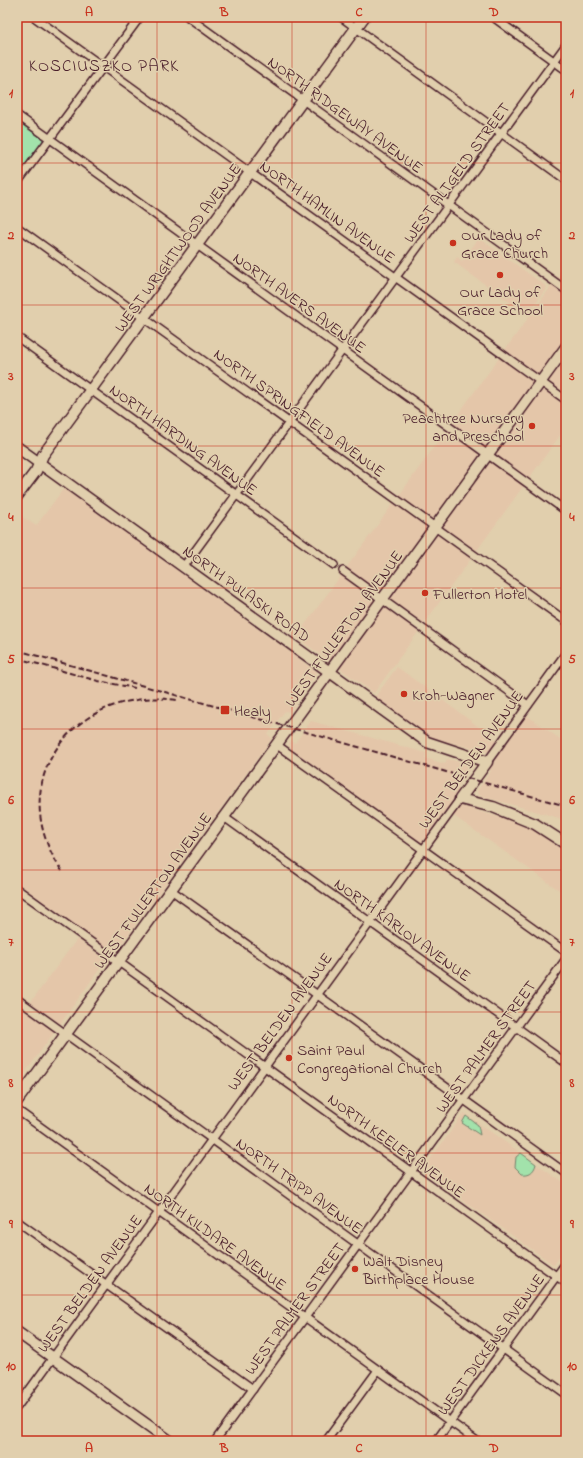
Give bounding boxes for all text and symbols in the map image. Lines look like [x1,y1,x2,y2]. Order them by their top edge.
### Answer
text: A [85,3,93,22]
text: B [219,3,229,22]
text: C [355,3,363,22]
text: D [488,3,499,22]
street label: NORTH RIDGEWAY AVENUE [262,51,428,180]
district label: KOSCIUSZKO PARK [29,54,179,79]
text: 1 [9,84,14,103]
text: 1 [570,84,575,103]
street label: WEST ALTGELD STREET [398,98,517,248]
street label: NORTH HAMLIN AVENUE [254,155,400,270]
street label: WEST WRIGHTWOOD AVENUE [109,159,248,338]
place label: Our Lady of Grace Church [461,224,548,266]
text: 2 [7,226,15,245]
text: 2 [568,226,576,245]
marker: Our Lady of Grace Church [448,238,458,248]
street label: NORTH AVERS AVENUE [227,247,370,360]
marker: Our Lady of Grace School [495,270,505,280]
place label: Our Lady of Grace School [457,281,543,323]
street label: NORTH SPRINGFIELD AVENUE [208,343,390,484]
text: 3 [7,367,14,386]
text: 3 [568,367,575,386]
street label: NORTH HARDING AVENUE [104,379,262,503]
place label: Peachtree Nursery and Preschool [402,407,524,449]
marker: Peachtree Nursery and Preschool [527,421,537,431]
text: 4 [7,508,14,527]
text: 4 [568,508,575,527]
street label: NORTH PULASKI ROAD [177,540,315,649]
street label: WEST FULLERTON AVENUE [279,546,410,713]
place label: Fullerton Hotel [432,583,528,607]
marker: Fullerton Hotel [420,588,430,598]
text: 5 [7,650,15,669]
text: 5 [568,650,576,669]
place label: Kroh-Wagner [412,684,494,708]
street label: WEST BELDEN AVENUE [413,686,530,834]
marker: Kroh-Wagner [399,689,409,699]
place label: Healy [234,700,271,724]
marker: Healy [219,704,231,716]
text: 6 [7,791,14,810]
text: 6 [568,791,575,810]
street label: WEST FULLERTON AVENUE [88,808,219,975]
street label: NORTH KARLOV AVENUE [329,873,475,988]
text: 7 [8,933,14,952]
text: 7 [569,933,575,952]
street label: WEST BELDEN AVENUE [222,948,339,1096]
street label: WEST PALMER STREET [430,976,543,1118]
place label: Saint Paul Congregational Church [297,1039,442,1081]
marker: Saint Paul Congregational Church [284,1053,294,1063]
text: 8 [8,1074,14,1093]
text: 8 [569,1074,575,1093]
street label: NORTH KEELER AVENUE [322,1088,470,1205]
street label: NORTH TRIPP AVENUE [230,1132,367,1241]
street label: NORTH KILDARE AVENUE [139,1178,291,1298]
street label: WEST BELDEN AVENUE [32,1210,149,1358]
text: 9 [8,1215,14,1234]
text: 9 [569,1215,575,1234]
street label: WEST PALMER STREET [239,1238,352,1380]
place label: Walt Disney Birthplace House [362,1250,475,1292]
marker: Walt Disney Birthplace House [350,1264,360,1274]
street label: WEST DICKENS AVENUE [432,1269,551,1421]
text: 10 [6,1357,16,1376]
text: 10 [567,1357,577,1376]
text: A [85,1439,93,1458]
text: B [219,1439,229,1458]
text: C [355,1439,363,1458]
text: D [488,1439,499,1458]

